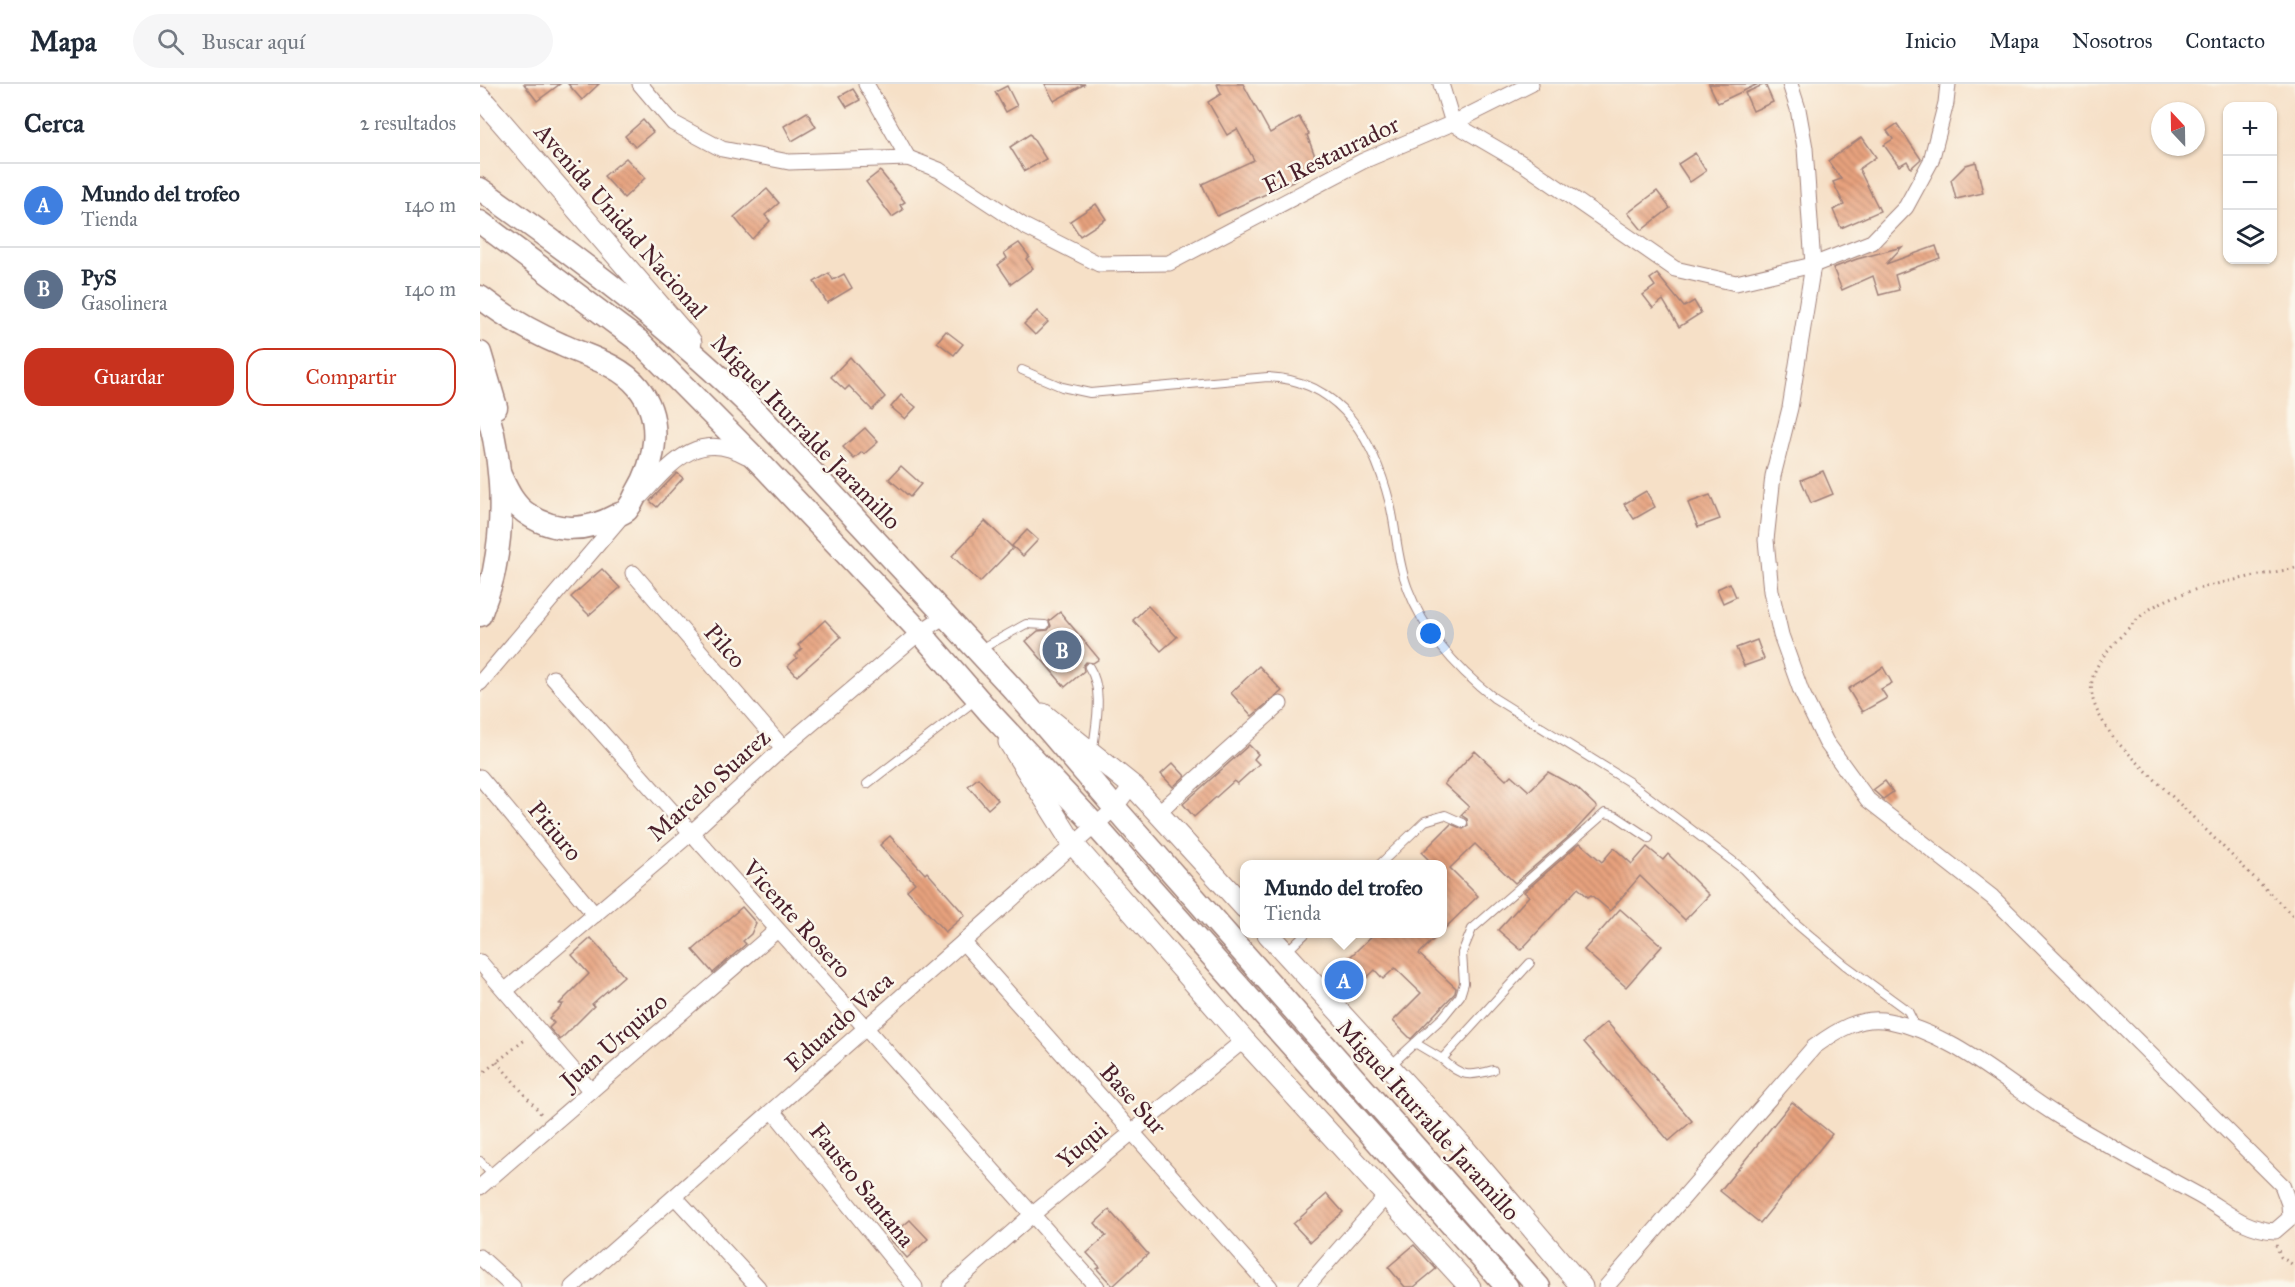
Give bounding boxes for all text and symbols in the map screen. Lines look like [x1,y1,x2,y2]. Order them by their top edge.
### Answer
search box [133,14,553,68]
text: Mapa [30,24,97,59]
icon: search [154,25,187,58]
text: Buscar aquí [202,28,305,55]
text: Inicio [1905,28,1956,54]
text: Mapa [1989,28,2039,54]
text: Nosotros [2072,28,2152,54]
text: Contacto [2185,28,2265,54]
north arrow [2151,102,2205,156]
map controls [2223,102,2277,264]
button: + [2223,102,2277,156]
text: Cerca [24,107,84,139]
street label: El Restaurador [1258,109,1404,201]
text: 2 resultados [360,111,456,135]
street label: Avenida Unidad Nacional [527,116,714,325]
button: − [2223,156,2277,210]
text: Mundo del trofeo [81,180,240,207]
text: A [37,193,50,217]
text: 140 m [404,193,456,217]
text: Tienda [81,207,138,231]
button: layers [2223,210,2277,264]
text: PyS [81,264,117,291]
text: B [37,277,50,301]
text: 140 m [404,277,456,301]
text: Gasolinera [81,291,168,315]
street label: Miguel Iturralde Jaramillo [705,328,907,536]
button: Guardar [24,348,234,406]
button: Compartir [246,348,456,406]
street label: Pilco [698,618,752,674]
your location [1416,619,1445,648]
pin: B [1042,628,1082,672]
street label: Marcelo Suarez [642,722,776,848]
street label: Pitiuro [521,795,589,867]
street label: Vicente Rosero [735,853,858,984]
popup [1240,860,1447,938]
text: Mundo del trofeo [1264,874,1423,901]
text: Tienda [1264,901,1321,925]
pin: A [1324,958,1364,1002]
street label: Eduardo Vaca [779,965,900,1079]
street label: Juan Urquizo [552,986,674,1098]
street label: Miguel Iturralde Jaramillo [1330,1013,1526,1227]
street label: Base Sur [1093,1057,1173,1141]
street label: Yuqui [1050,1115,1114,1175]
street label: Fausto Santana [803,1117,922,1254]

